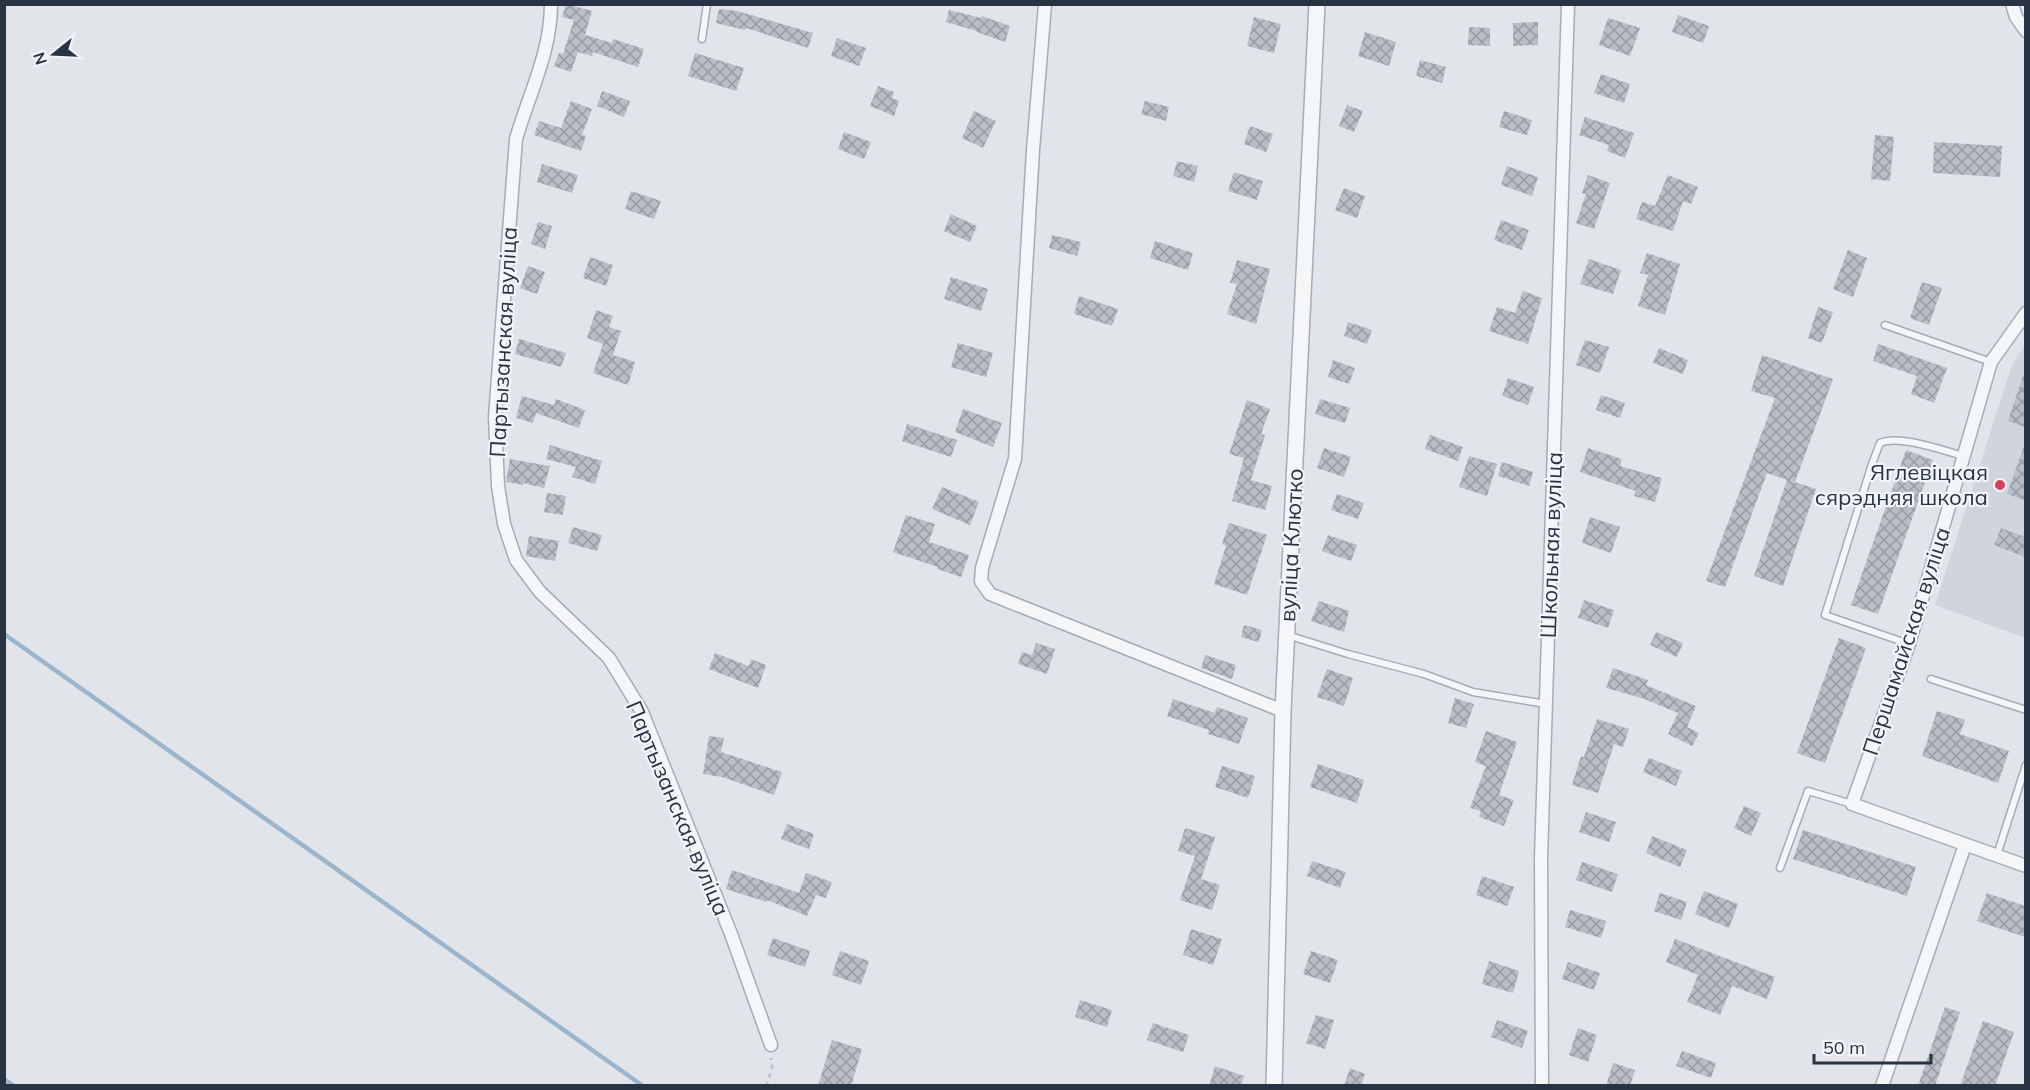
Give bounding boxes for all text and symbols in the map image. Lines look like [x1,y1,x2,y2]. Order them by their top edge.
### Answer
north arrow [24,24,84,84]
text: N [28,50,51,67]
street label: Партызанская вуліца [483,226,523,458]
street label: Школьная вуліца [1534,451,1568,639]
place label: Яглевіцкая сярэдняя школа [1815,458,1988,511]
street label: вуліца Клютко [1273,467,1309,623]
marker: Яглевіцкая сярэдняя школа [1993,478,2007,492]
street label: Першамайская вуліца [1856,523,1956,759]
street label: Партызанская вуліца [620,696,736,920]
scale bar [1814,1027,1931,1065]
text: 50 m [1823,1036,1865,1059]

